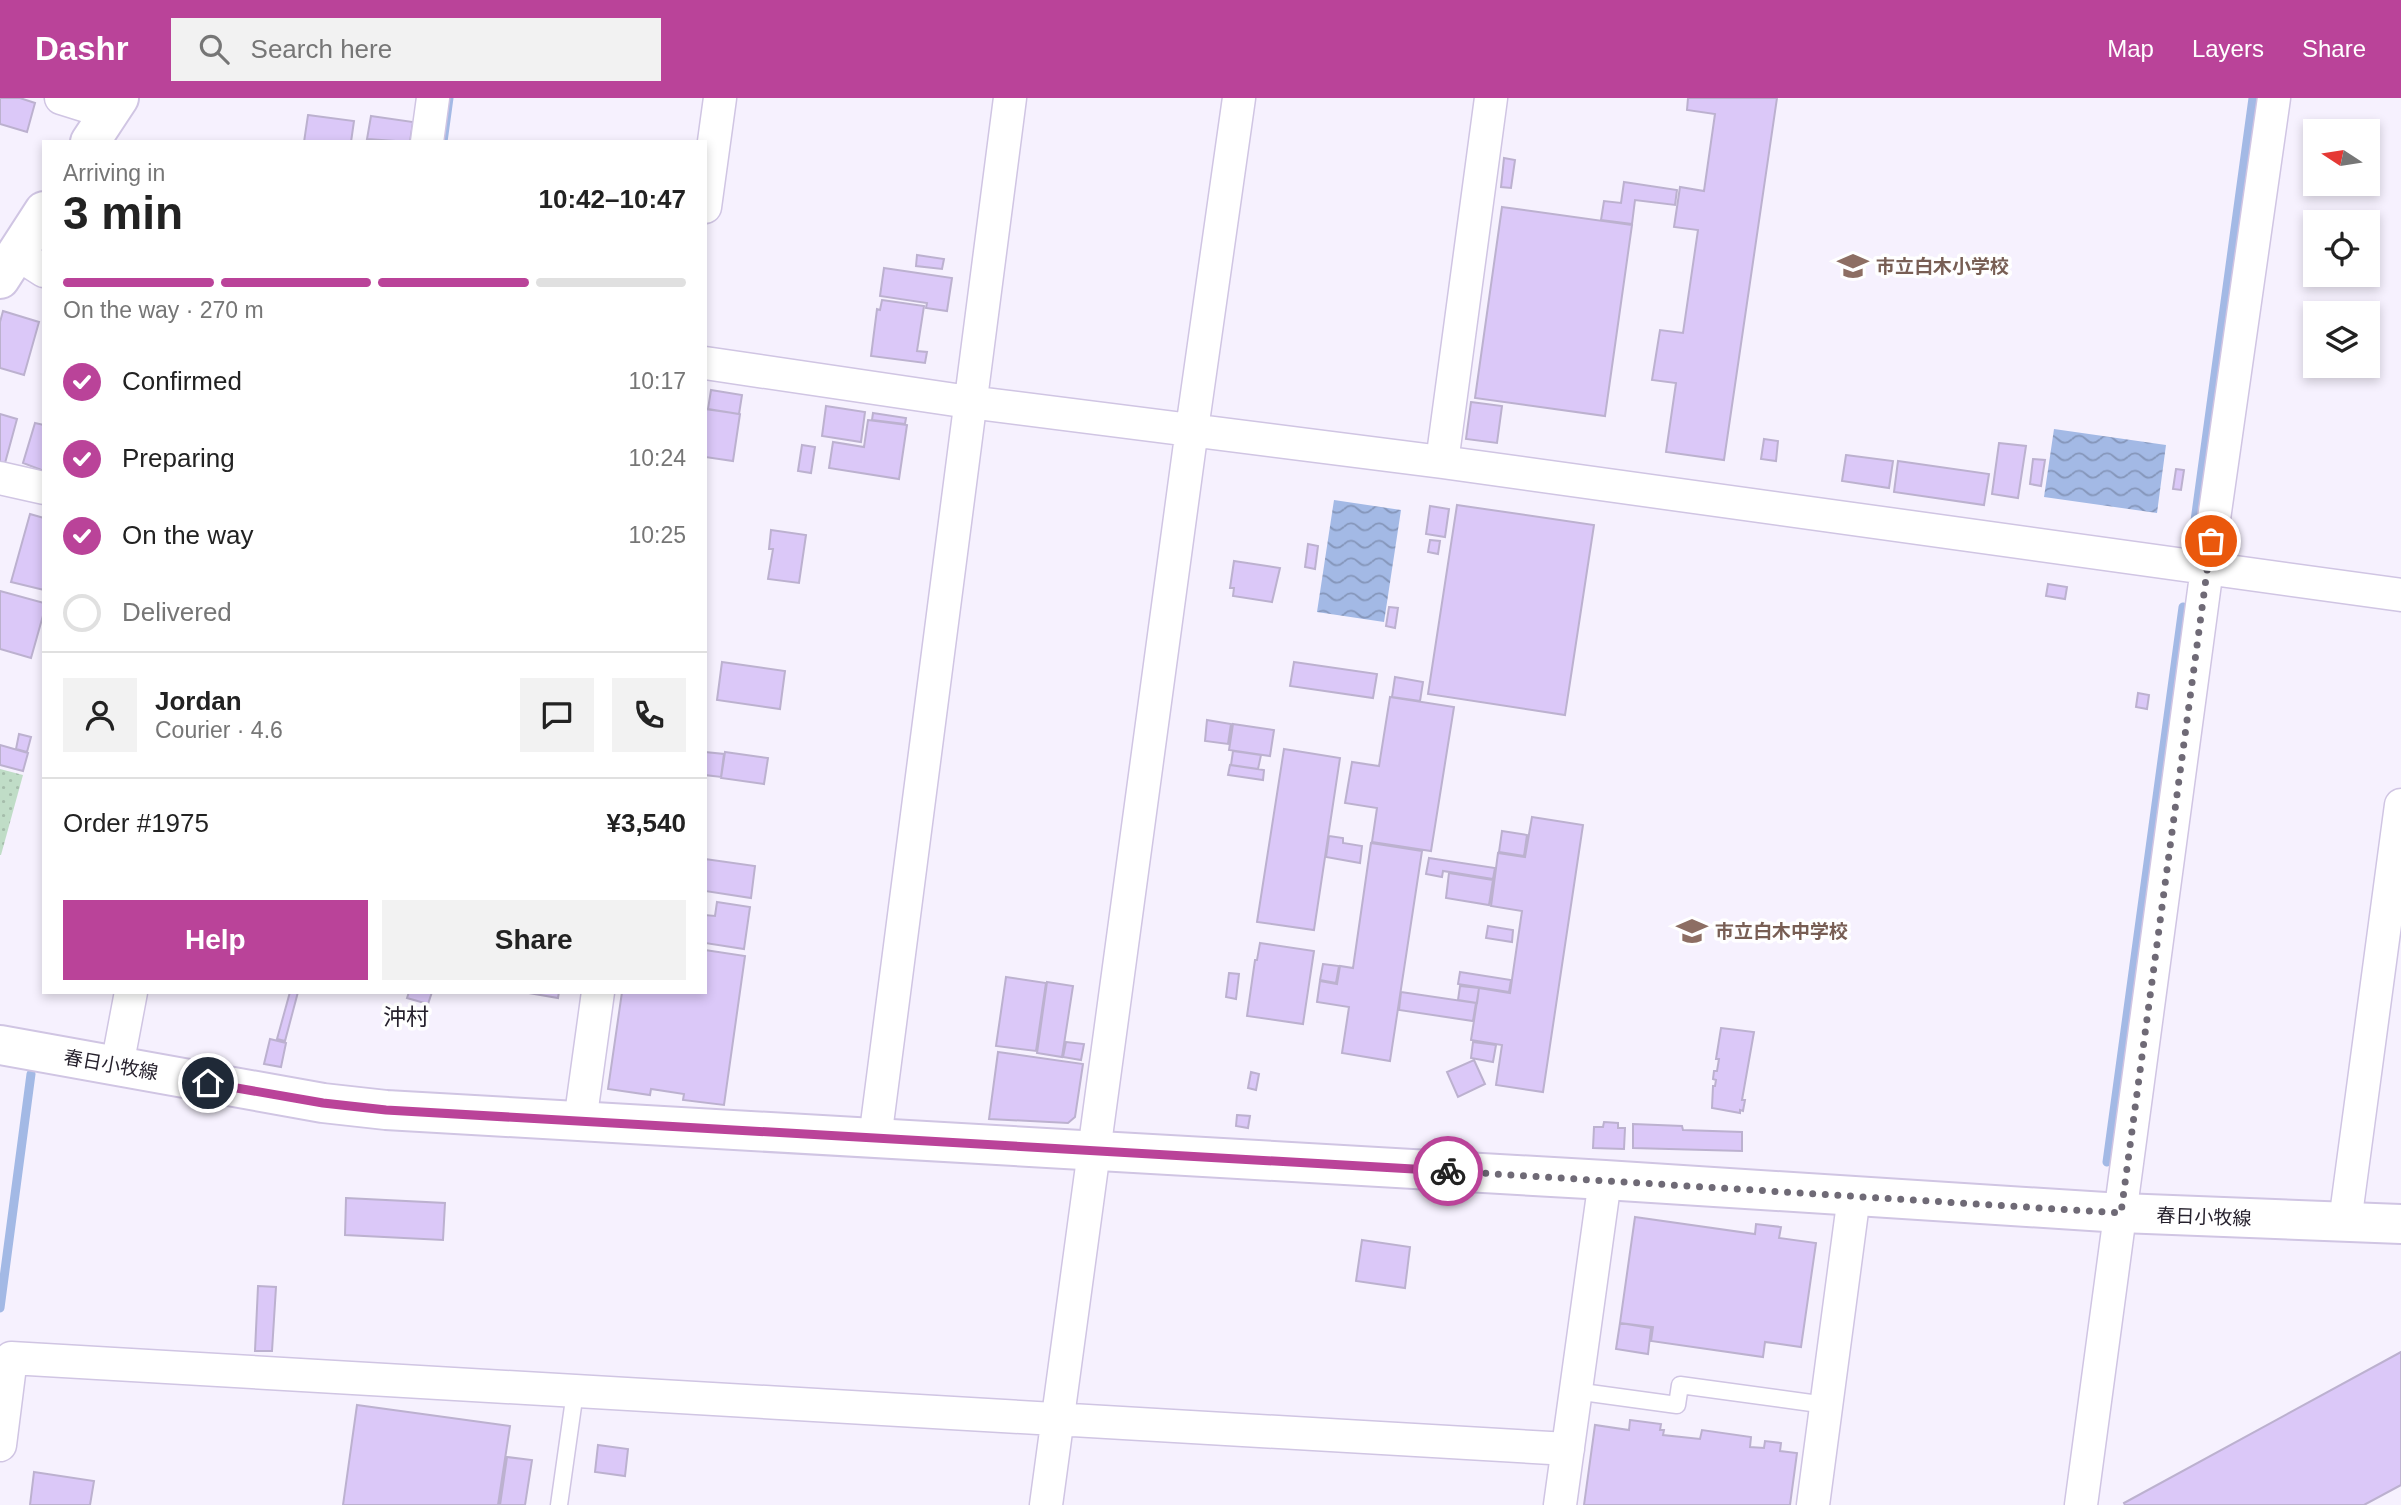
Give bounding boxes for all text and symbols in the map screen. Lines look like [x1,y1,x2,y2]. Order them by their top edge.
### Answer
search box [171,18,661,81]
text: Dashr [35,30,129,67]
icon: search [195,30,233,68]
text: Search here [251,34,392,64]
text: Map [2107,35,2154,62]
text: Layers [2192,35,2264,62]
text: Share [2302,35,2366,62]
north arrow [2303,119,2380,196]
map controls [2303,119,2380,378]
text: Arriving in [63,160,165,186]
text: 10:42–10:47 [539,184,686,214]
text: 3 min [63,187,183,239]
button: locate [2303,210,2380,287]
school or university icon: 市立白木小学校 [1836,249,1870,283]
place label: 市立白木小学校 [1876,256,2009,277]
text: On the way · 270 m [63,297,264,323]
button: layers [2303,301,2380,378]
icon: check [63,363,101,401]
text: Confirmed [122,366,242,396]
text: 10:17 [628,368,686,394]
icon: check [63,440,101,478]
text: Preparing [122,443,235,473]
text: 10:24 [628,445,686,471]
pin [2181,511,2241,571]
icon: check [63,517,101,555]
text: On the way [122,520,254,550]
text: 10:25 [628,522,686,548]
icon: bag [2192,522,2230,560]
text: Delivered [122,597,232,627]
button: person [63,678,137,752]
button: chat [520,678,594,752]
button: phone [612,678,686,752]
text: Jordan [155,686,242,716]
text: Courier · 4.6 [155,717,283,743]
text: Order #1975 [63,808,209,838]
text: ¥3,540 [606,808,686,838]
button: Help [63,900,368,980]
button: Share [382,900,686,980]
school or university icon: 市立白木中学校 [1675,914,1709,948]
place label: 市立白木中学校 [1715,921,1848,942]
district label: 沖村 [383,1004,429,1030]
street label: 春日小牧線 [62,1046,160,1084]
pin [178,1053,238,1113]
icon: home [189,1064,227,1102]
courier [1413,1136,1483,1206]
icon: bike [1429,1152,1467,1190]
street label: 春日小牧線 [2156,1205,2252,1229]

